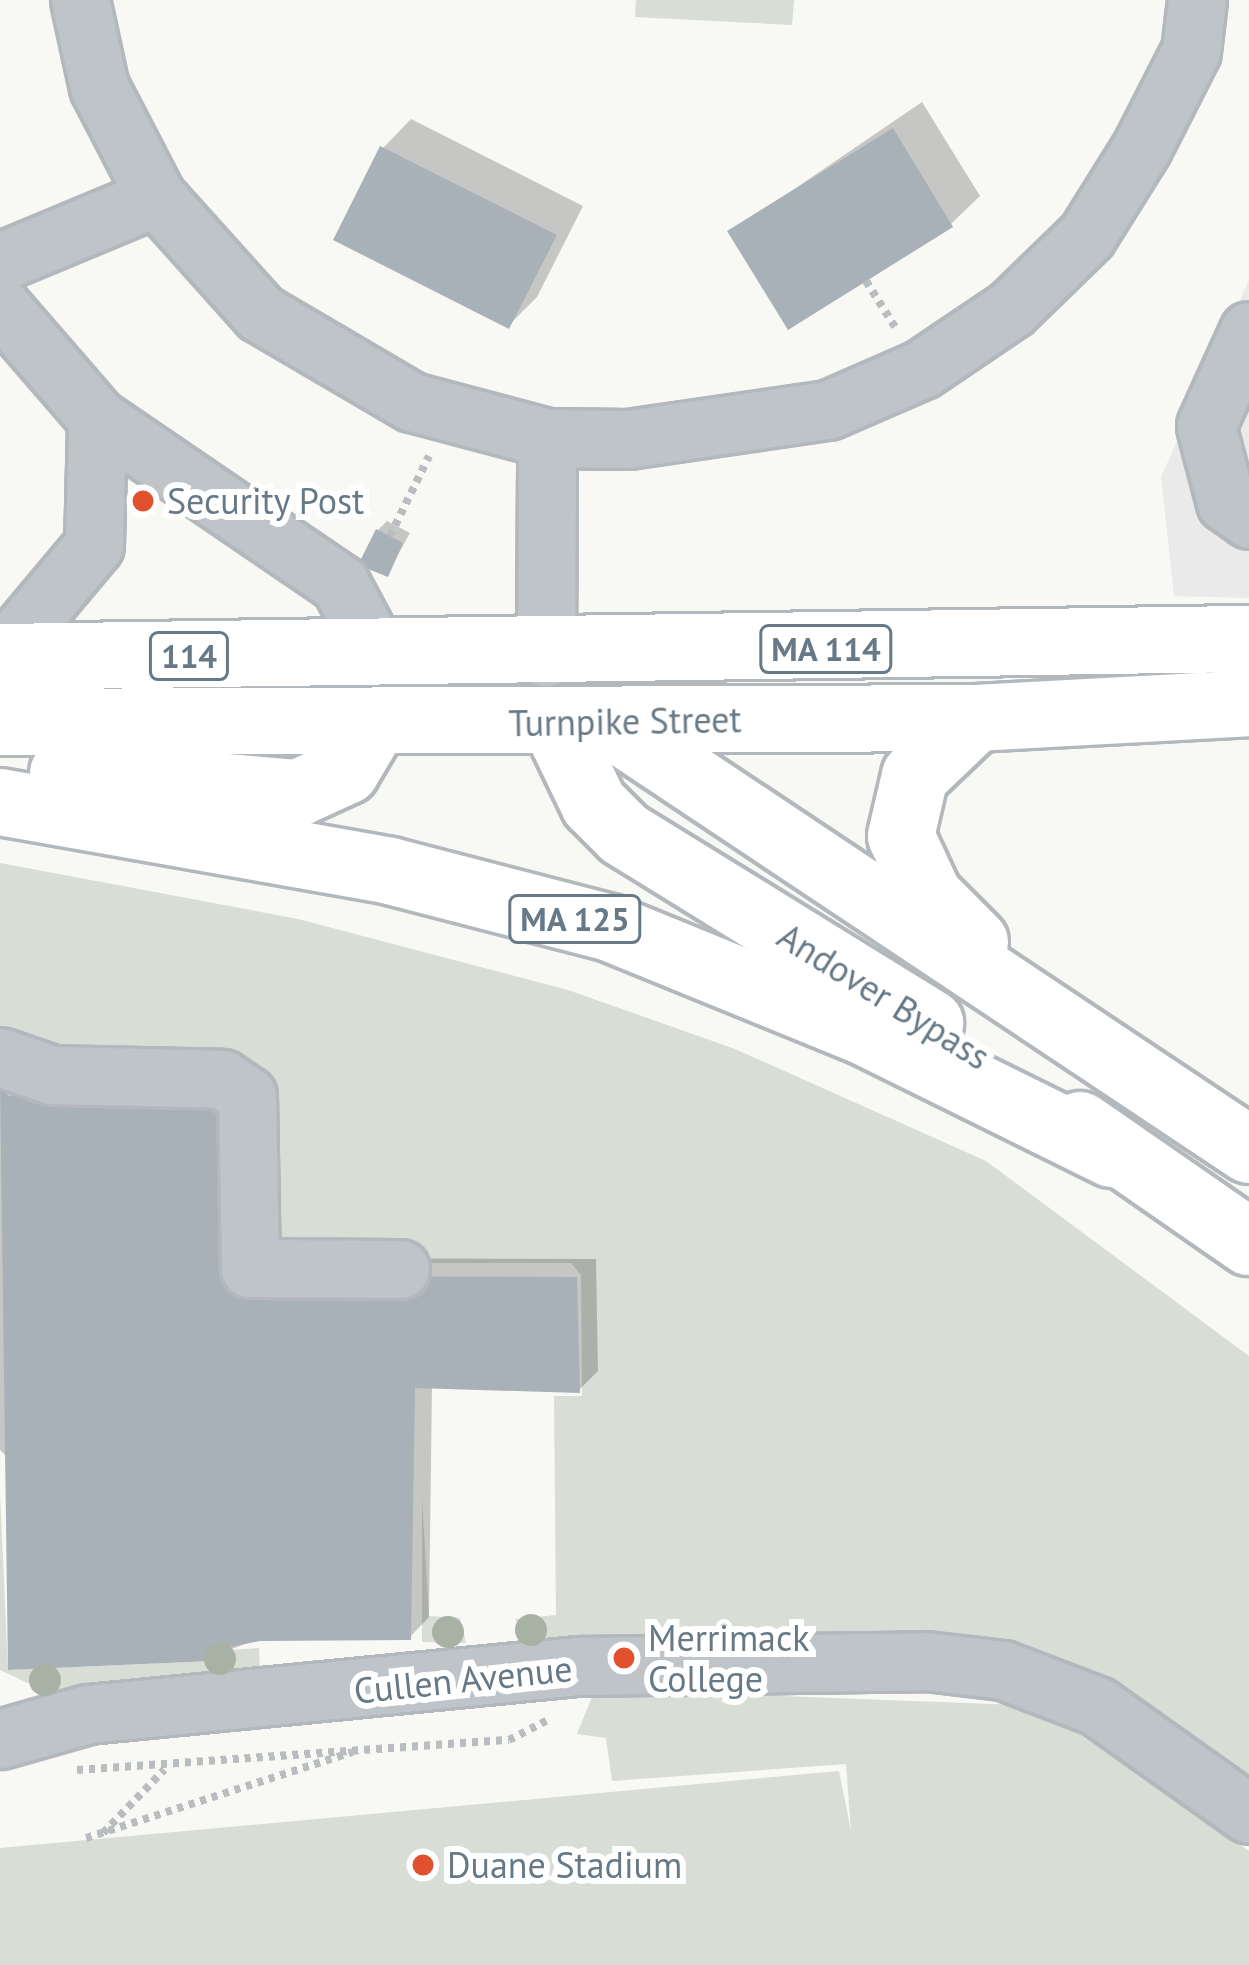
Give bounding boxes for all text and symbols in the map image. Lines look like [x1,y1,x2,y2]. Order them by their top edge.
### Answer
place label: Security Post [167,479,366,523]
marker: Security Post [130,488,156,514]
road number: MA 114 [757,622,895,676]
road number: 114 [147,629,231,683]
street label: Turnpike Street [508,697,742,745]
road number: MA 125 [506,892,644,946]
street label: Andover Bypass [770,914,998,1078]
place label: Merrimack College [648,1615,809,1700]
marker: Merrimack College [611,1645,637,1671]
street label: Cullen Avenue [351,1646,575,1712]
place label: Duane Stadium [447,1843,682,1887]
marker: Duane Stadium [410,1852,436,1878]

